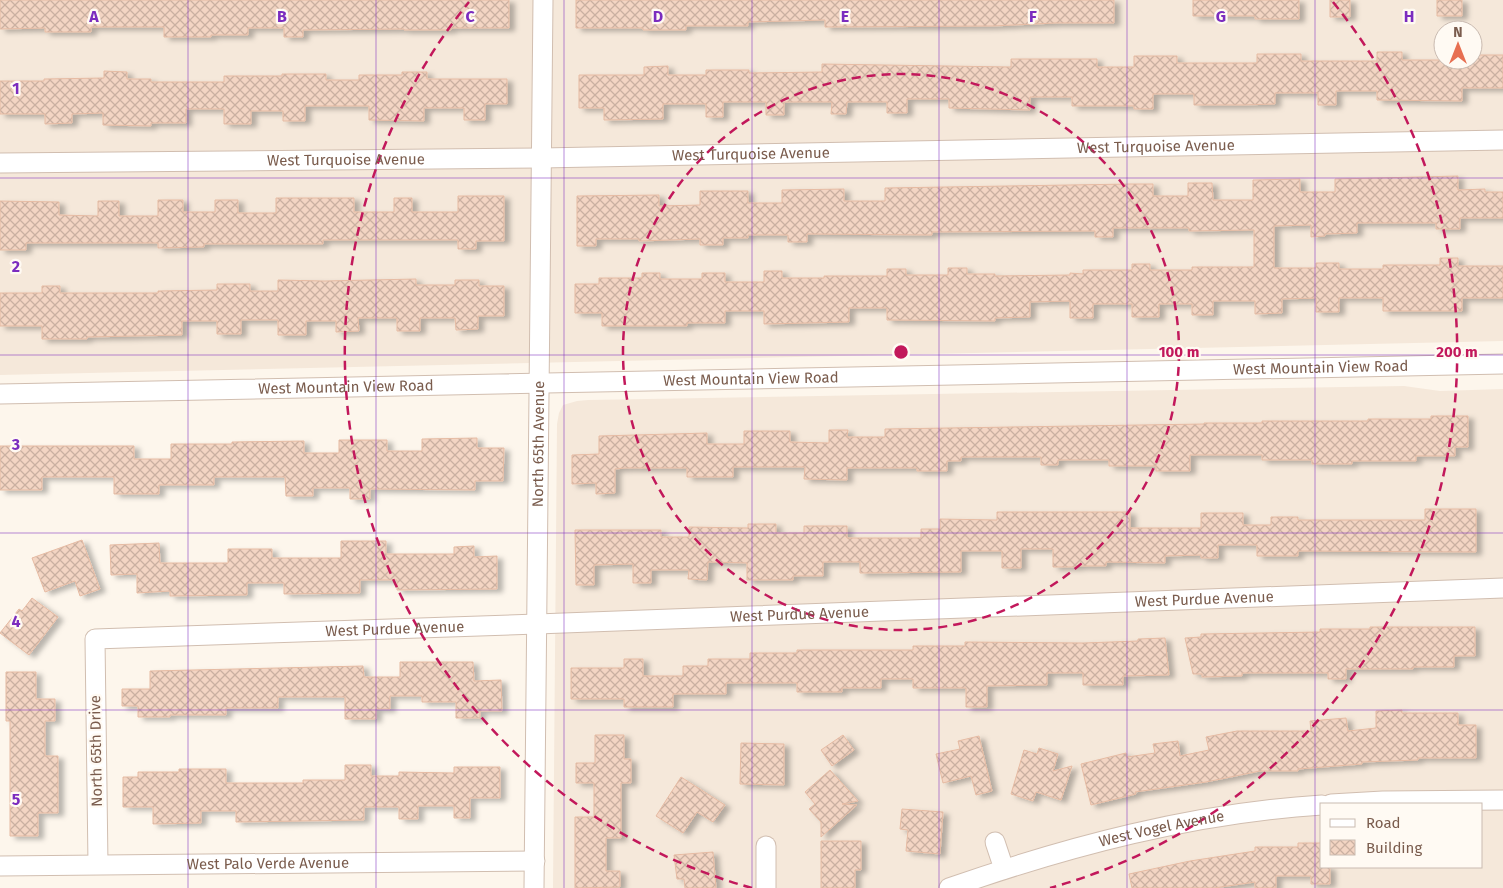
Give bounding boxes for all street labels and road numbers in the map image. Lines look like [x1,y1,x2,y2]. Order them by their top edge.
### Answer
street label: West Turquoise Avenue [1077,136,1235,157]
street label: West Turquoise Avenue [672,144,830,165]
street label: West Turquoise Avenue [267,150,425,170]
street label: West Mountain View Road [1233,357,1409,378]
street label: West Mountain View Road [663,368,839,390]
street label: West Mountain View Road [258,376,434,398]
street label: North 65th Avenue [529,381,548,507]
street label: West Purdue Avenue [1134,588,1274,611]
street label: West Purdue Avenue [730,603,869,626]
street label: West Purdue Avenue [325,617,465,640]
street label: North 65th Drive [86,695,106,807]
street label: West Vogel Avenue [1097,807,1226,851]
street label: West Palo Verde Avenue [187,854,349,873]

